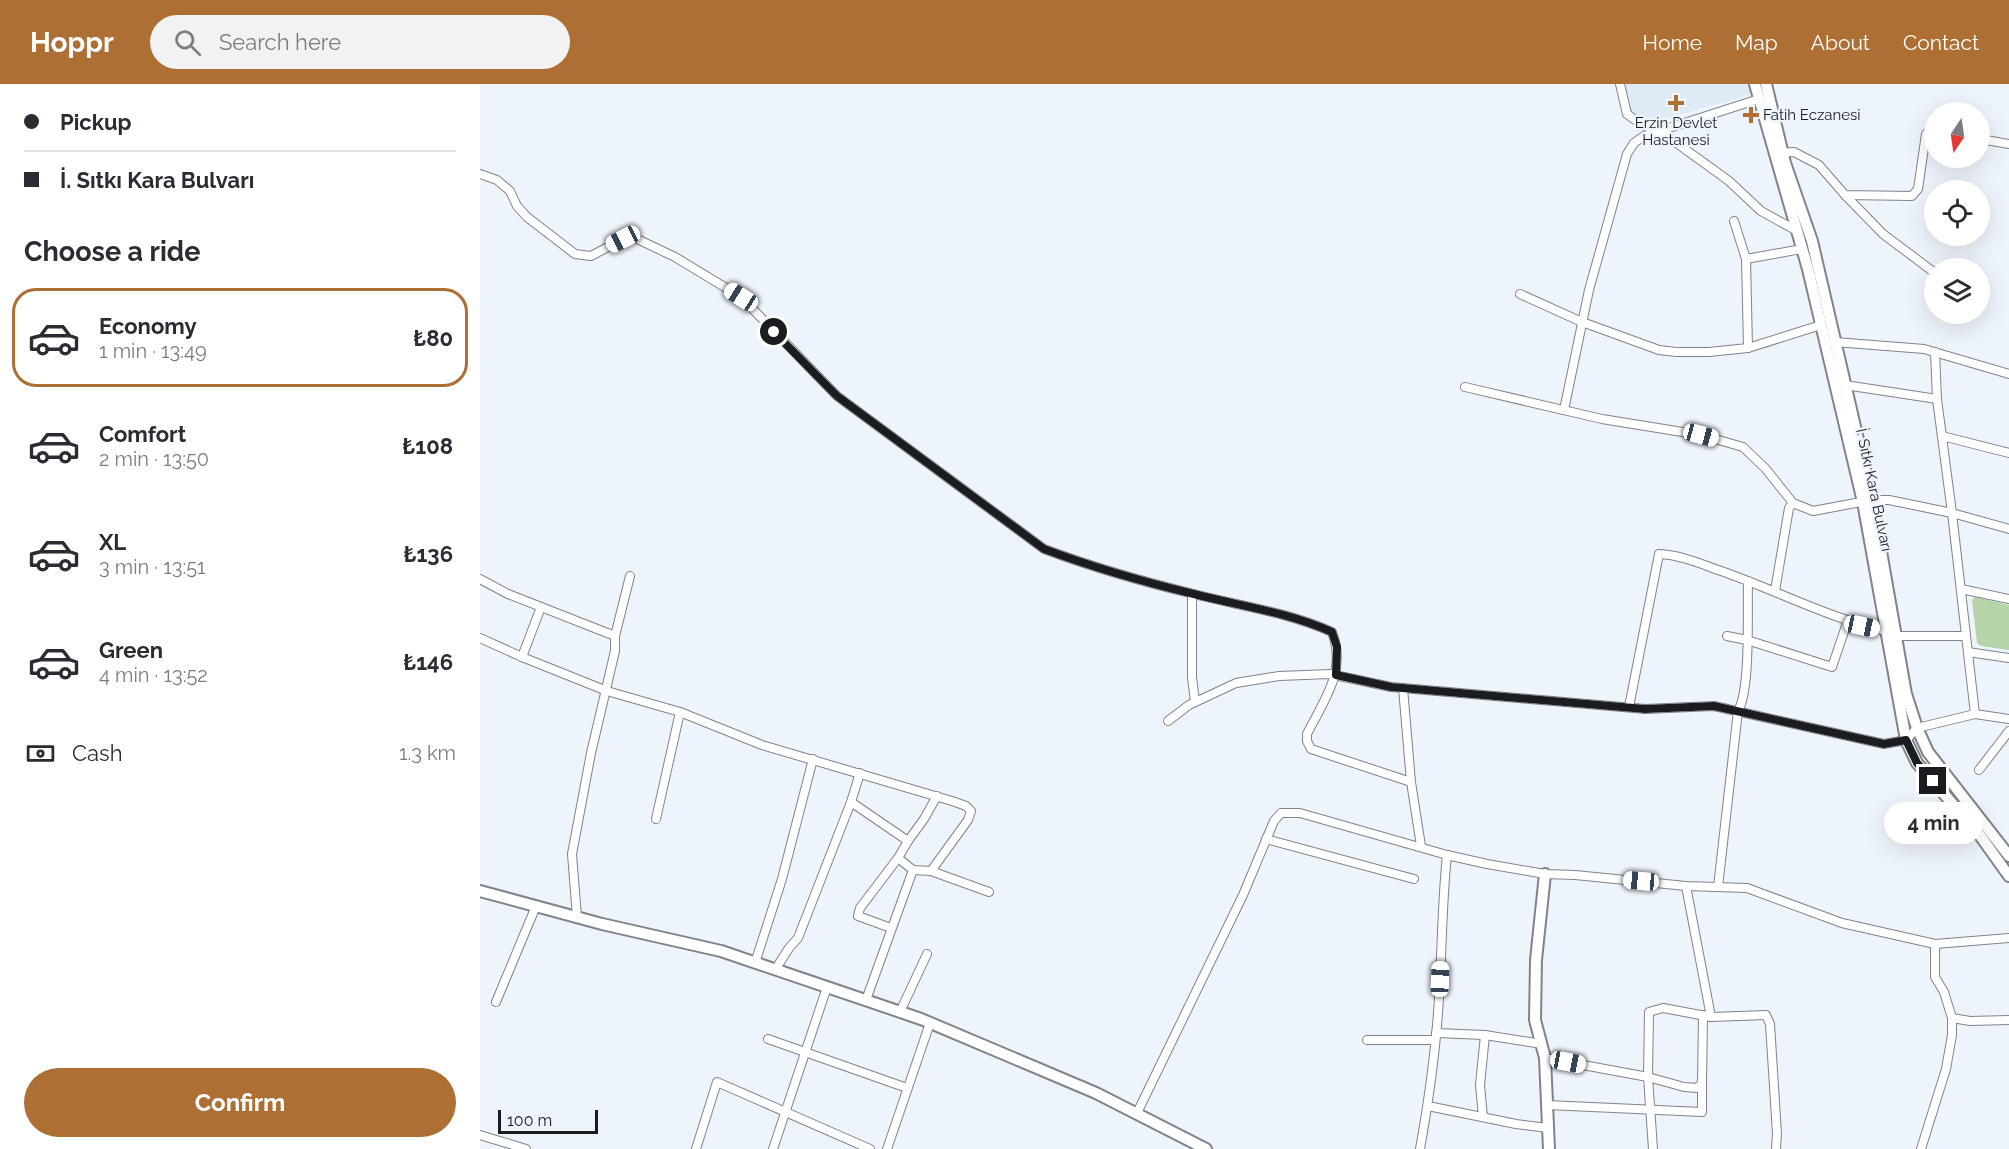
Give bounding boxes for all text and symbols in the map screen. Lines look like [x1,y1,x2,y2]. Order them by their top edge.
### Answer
search box [150,15,570,69]
text: Hoppr [30,26,114,59]
icon: search [171,26,204,59]
text: Search here [219,29,341,55]
text: Home [1643,30,1702,55]
text: Map [1735,30,1778,55]
text: About [1811,30,1870,55]
text: Contact [1903,30,1979,55]
marker: Erzin Devlet Hastanesi [1667,94,1685,112]
north arrow [1924,102,1990,168]
map controls [1924,102,1990,324]
place label: Fatih Eczanesi [1763,106,1861,124]
marker: Fatih Eczanesi [1744,108,1758,122]
text: Pickup [60,109,132,135]
place label: Erzin Devlet Hastanesi [1635,114,1717,149]
text: İ. Sıtkı Kara Bulvarı [60,167,254,193]
button: locate [1924,180,1990,246]
car [603,223,643,255]
text: Choose a ride [24,236,200,267]
button: layers [1924,258,1990,324]
car [721,280,761,314]
icon: car [27,311,81,365]
text: Economy [99,313,197,339]
route start [760,318,787,345]
text: ₺80 [413,325,453,351]
text: 1 min · 13:49 [99,339,207,363]
icon: car [27,419,81,473]
text: Comfort [99,421,186,447]
car [1681,422,1721,448]
street label: İ. Sıtkı Kara Bulvarı [1852,427,1897,553]
text: ₺108 [402,433,453,459]
text: 2 min · 13:50 [99,447,209,471]
icon: car [27,527,81,581]
text: XL [99,529,126,555]
text: ₺136 [403,541,453,567]
text: 3 min · 13:51 [99,555,206,579]
car [1843,613,1881,639]
icon: car [27,635,81,689]
text: Green [99,637,163,663]
text: ₺146 [403,649,453,675]
text: 4 min · 13:52 [99,663,208,687]
icon: cash [24,737,57,770]
text: Cash [72,740,123,766]
text: 1.3 km [399,741,456,765]
route end [1919,767,1946,794]
callout: 4 min [1884,802,1982,844]
text: 4 min [1907,811,1960,835]
car [1622,870,1660,892]
car [1430,961,1450,997]
car [1549,1050,1587,1074]
button: Confirm [24,1068,456,1137]
scale bar [498,1107,598,1134]
text: 100 m [507,1111,552,1130]

